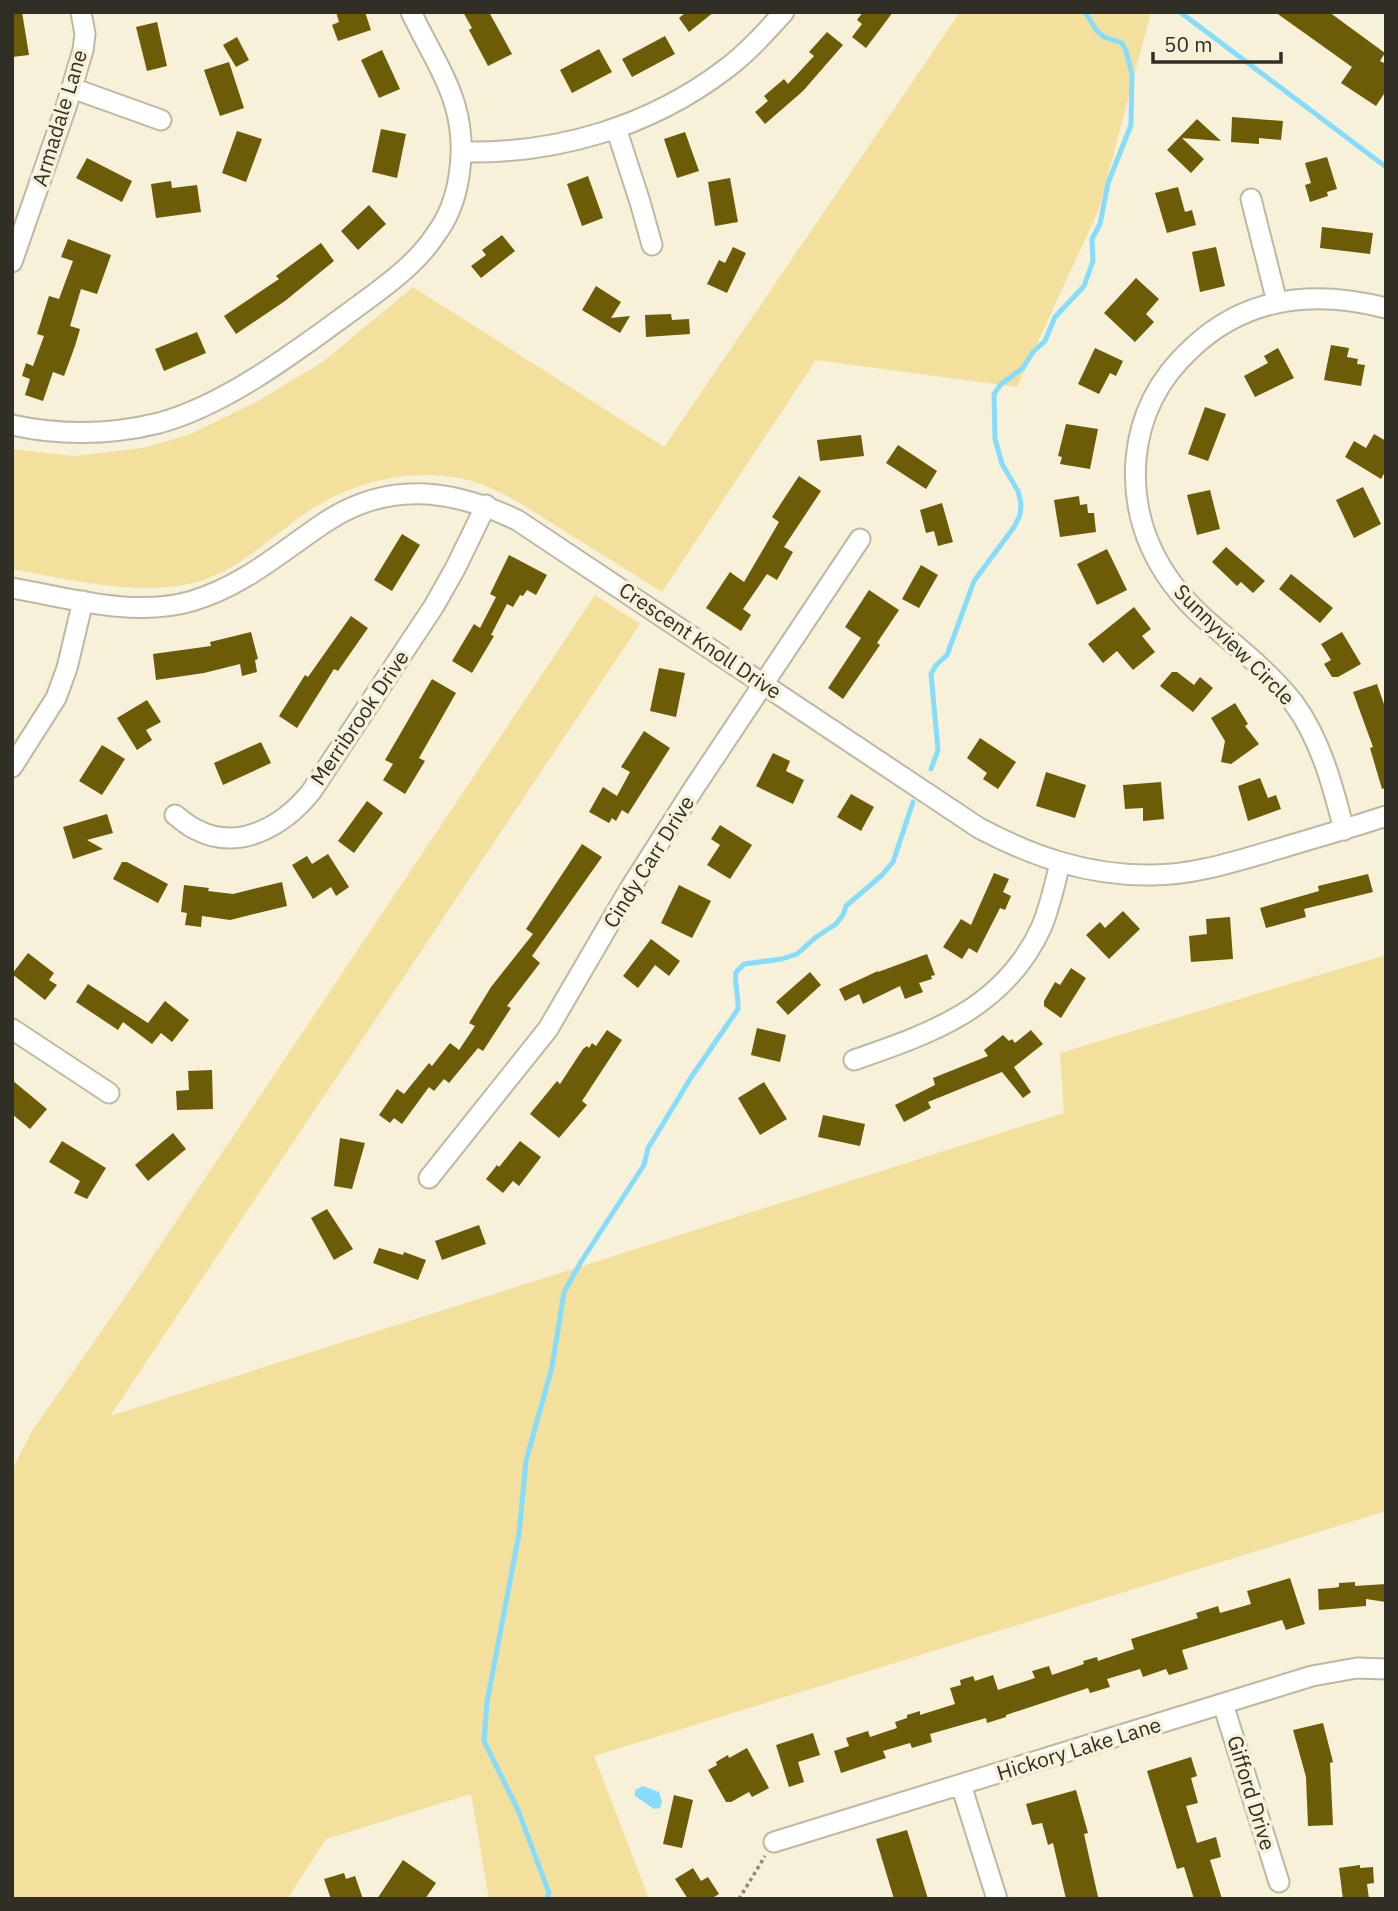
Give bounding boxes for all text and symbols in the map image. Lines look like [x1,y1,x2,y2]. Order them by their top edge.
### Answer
scale bar [1153,21,1281,65]
text: 50 m [1164,30,1213,58]
street label: Armadale Lane [25,46,93,189]
street label: Crescent Knoll Drive [614,575,787,705]
street label: Sunnyview Circle [1168,578,1301,711]
street label: Merribrook Drive [304,644,415,790]
street label: Cindy Carr Drive [596,790,700,933]
street label: Hickory Lake Lane [993,1710,1164,1786]
street label: Gifford Drive [1221,1732,1283,1854]

